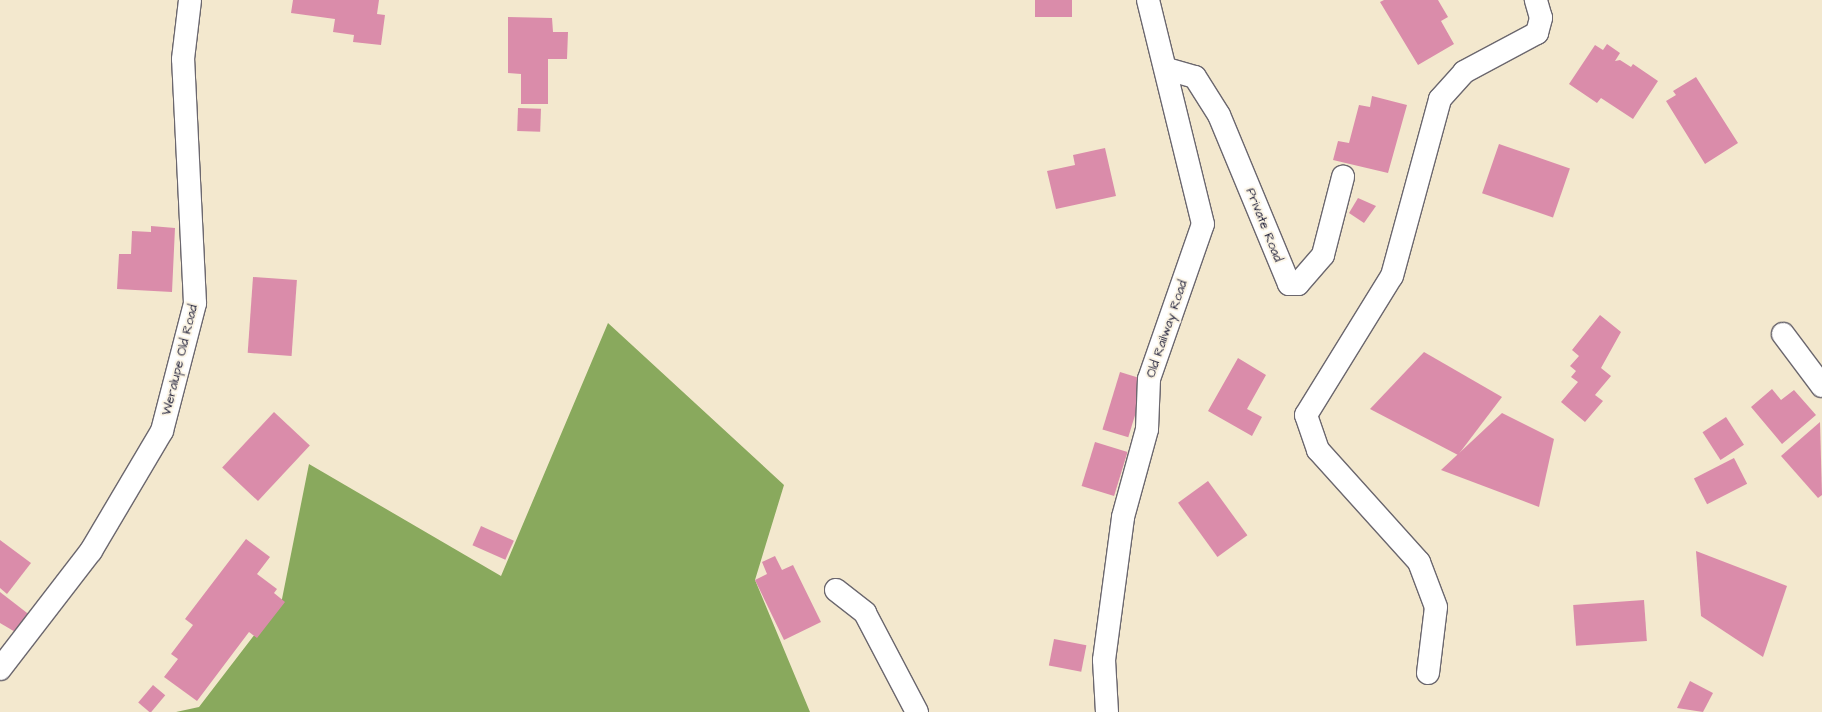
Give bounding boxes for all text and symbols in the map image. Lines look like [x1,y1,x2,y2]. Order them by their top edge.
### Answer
street label: Private Road [1242,186,1286,264]
street label: Old Railway Road [1143,278,1191,380]
street label: Weralupe Old Road [159,303,201,417]

